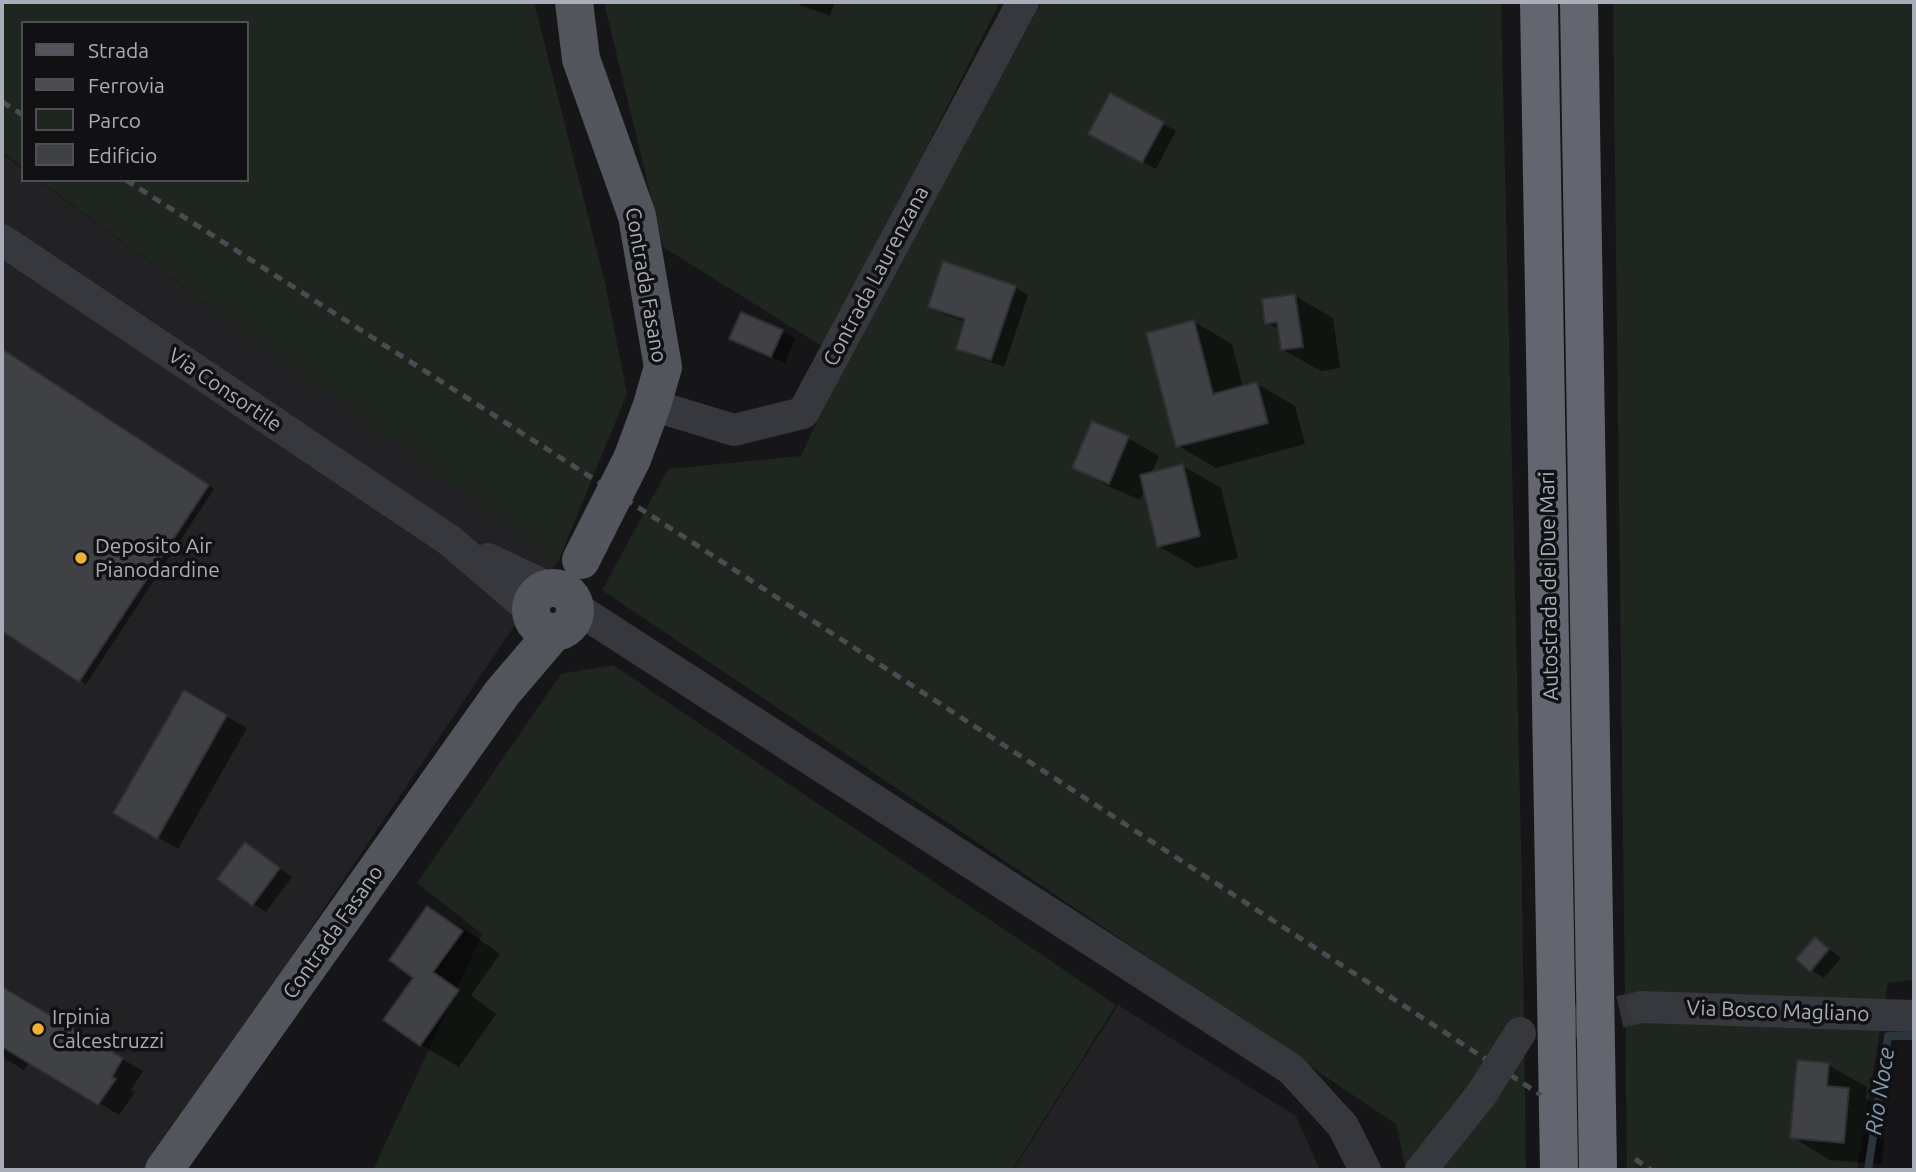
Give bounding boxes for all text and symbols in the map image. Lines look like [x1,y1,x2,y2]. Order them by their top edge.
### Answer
legend [21,21,248,182]
text: Strada [88,38,149,62]
text: Ferrovia [88,73,165,97]
text: Parco [88,108,141,132]
text: Edificio [88,143,157,167]
street label: Contrada Laurenzana [818,182,934,370]
street label: Contrada Fasano [620,205,672,365]
street label: Via Consortile [163,343,287,437]
street label: Autostrada dei Due Mari [1534,471,1564,701]
place label: Deposito Air Pianodardine [95,533,220,583]
marker: Deposito Air Pianodardine [73,550,89,566]
street label: Contrada Fasano [278,860,388,1004]
street label: Via Bosco Magliano [1686,995,1870,1027]
place label: Irpinia Calcestruzzi [52,1004,164,1054]
marker: Irpinia Calcestruzzi [30,1021,46,1037]
water label: Rio Noce [1859,1045,1901,1137]

